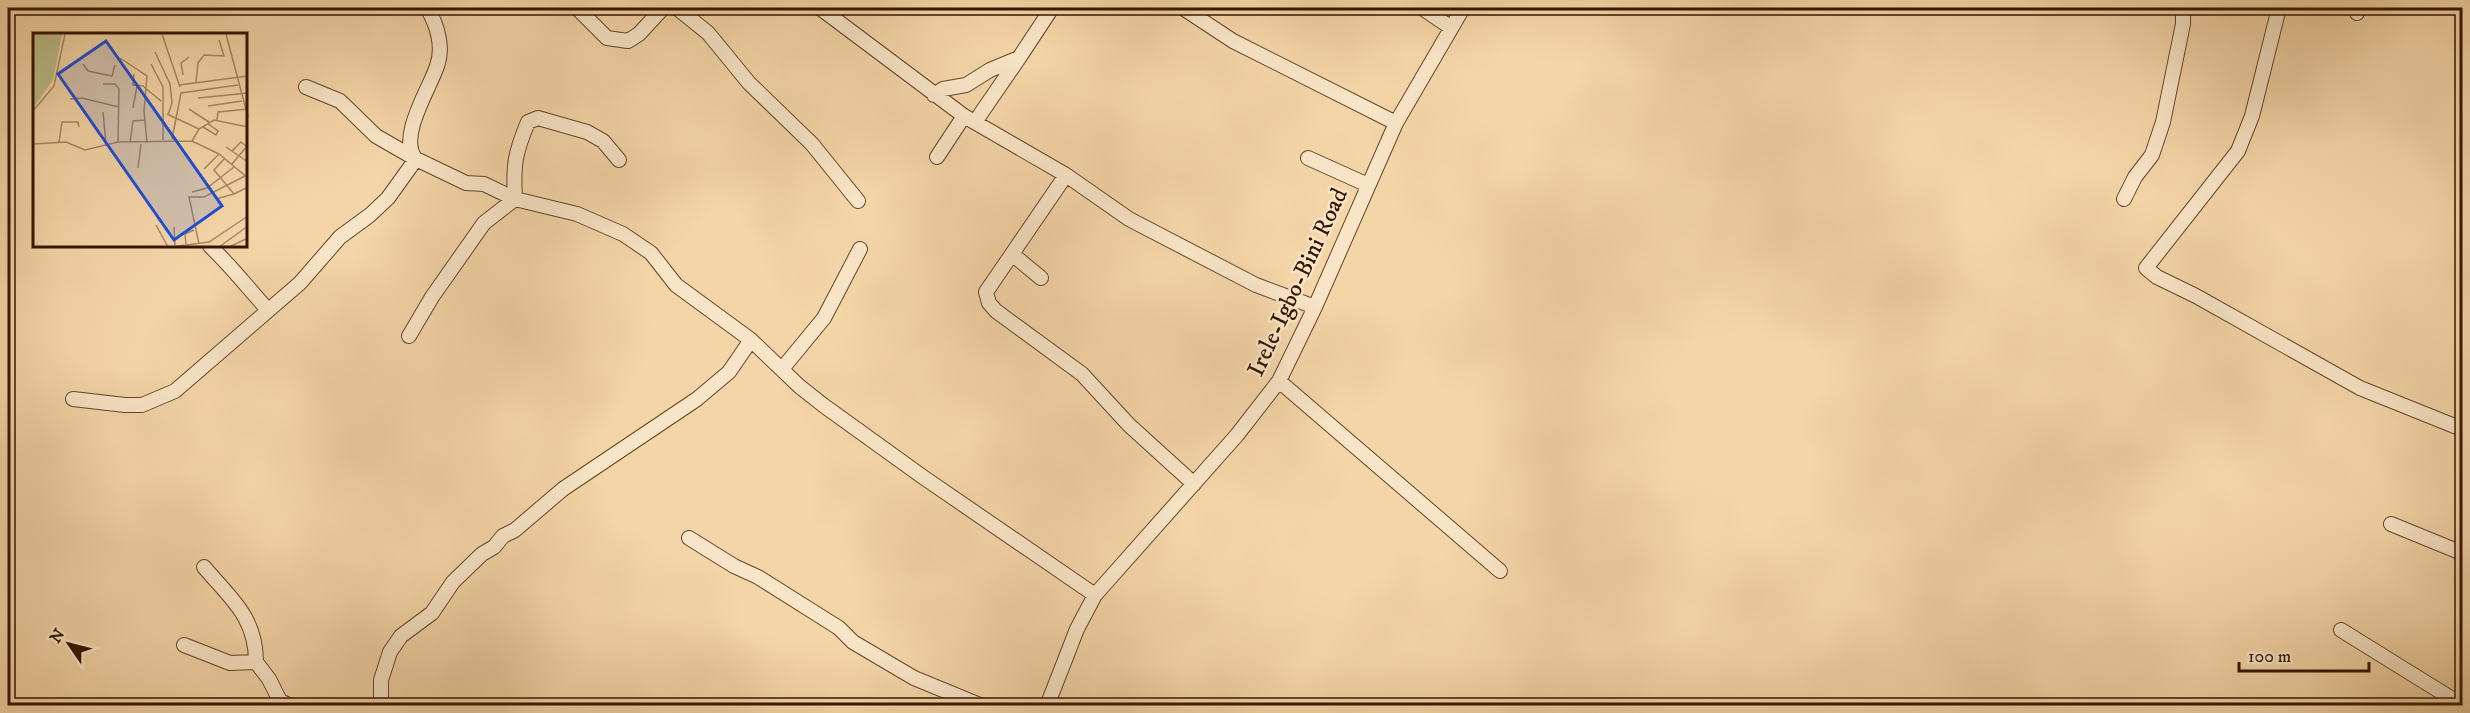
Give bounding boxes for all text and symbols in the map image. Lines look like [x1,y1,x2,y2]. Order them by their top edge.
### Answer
inset map [33,33,248,248]
street label: Irele-Igbo-Bini Road [1241,183,1355,381]
north arrow [39,614,99,674]
text: N [46,625,69,647]
scale bar [2239,635,2370,673]
text: 100 m [2248,646,2291,668]

